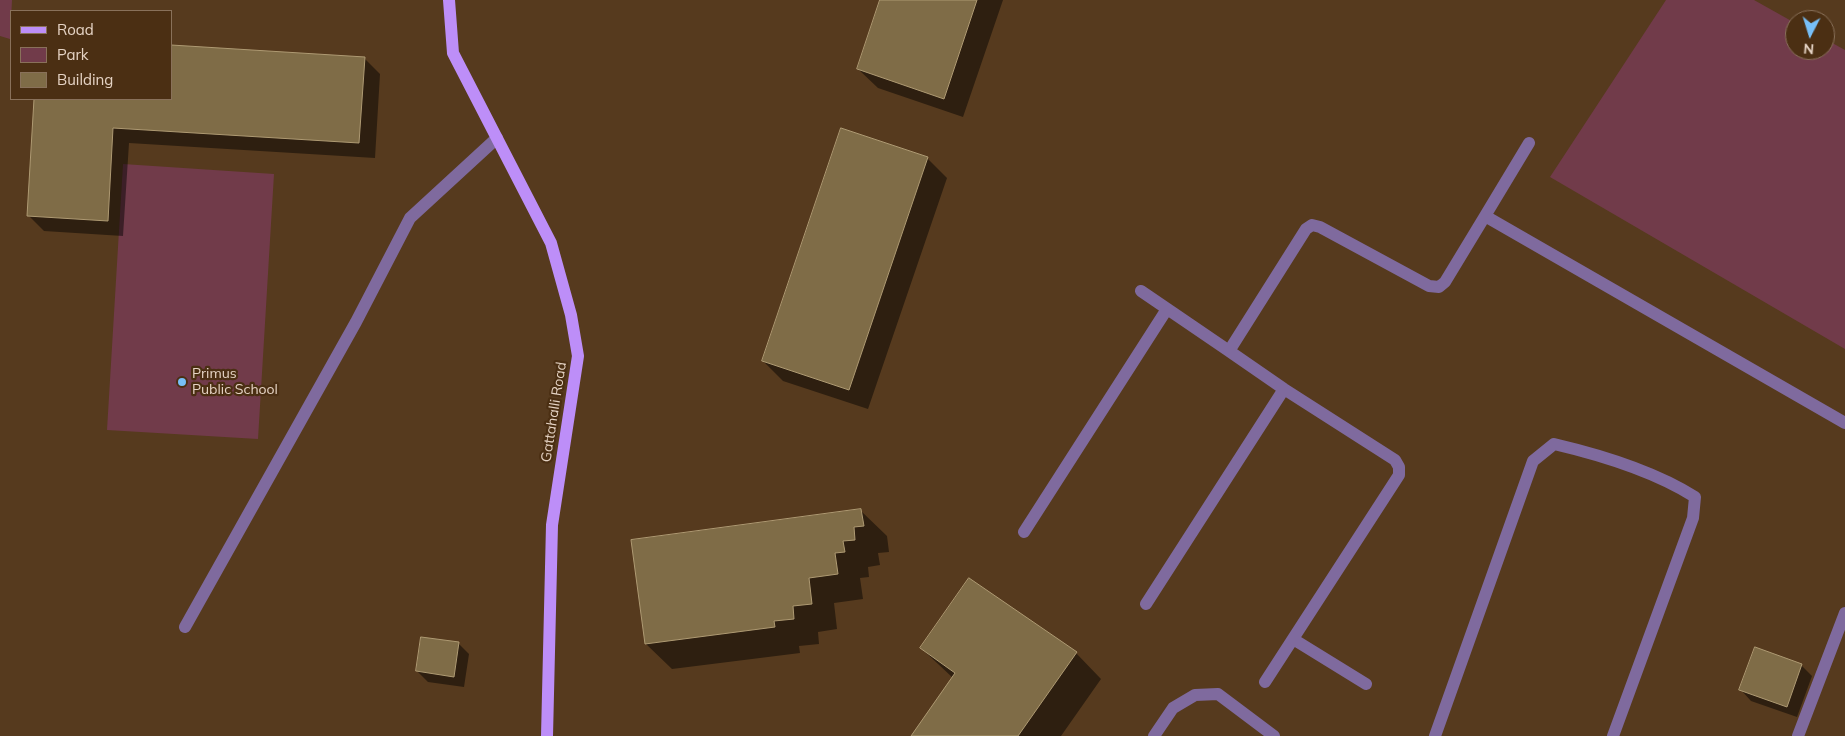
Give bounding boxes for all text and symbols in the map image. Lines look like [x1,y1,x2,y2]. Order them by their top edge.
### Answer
legend [10,10,172,100]
north arrow [1785,10,1835,60]
text: Road [57,20,94,39]
text: N [1803,40,1815,58]
text: Park [57,45,89,64]
text: Building [57,70,113,89]
street label: Gattahalli Road [538,361,570,463]
place label: Primus Public School [192,366,278,398]
marker: Primus Public School [176,376,188,388]

